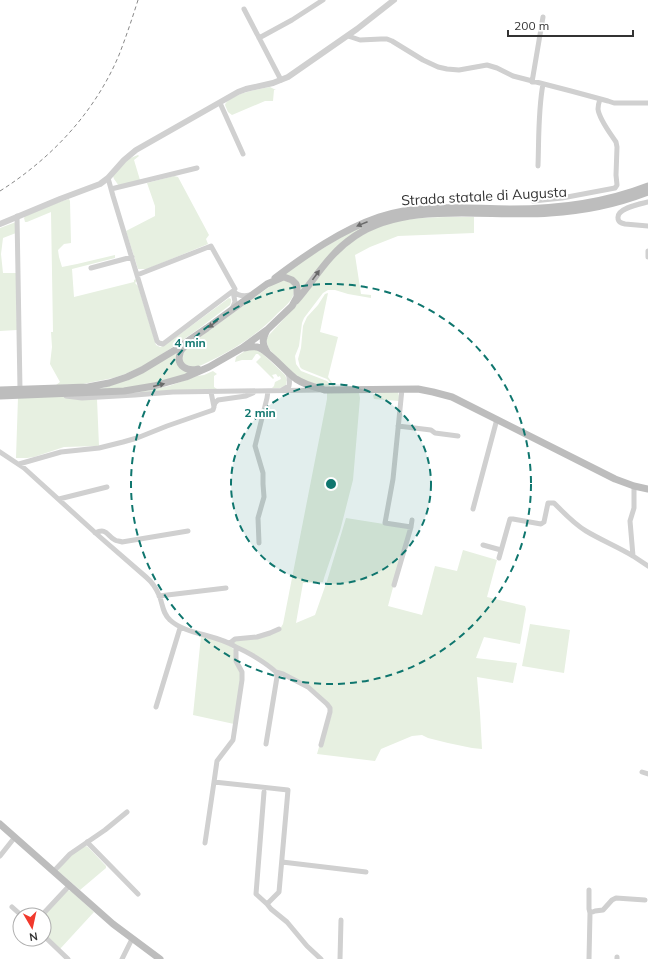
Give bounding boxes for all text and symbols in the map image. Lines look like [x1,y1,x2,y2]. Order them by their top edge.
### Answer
scale bar [508,12,633,38]
text: 200 m [514,18,549,33]
street label: Strada statale di Augusta [401,183,567,209]
one-way arrow [355,221,367,227]
one-way arrow [312,270,320,281]
one-way arrow [207,320,218,328]
text: 4 min [174,335,206,350]
one-way arrow [153,382,165,388]
text: 2 min [244,405,276,420]
centre of rings [324,477,338,491]
north arrow [12,907,52,947]
text: N [28,929,39,944]

